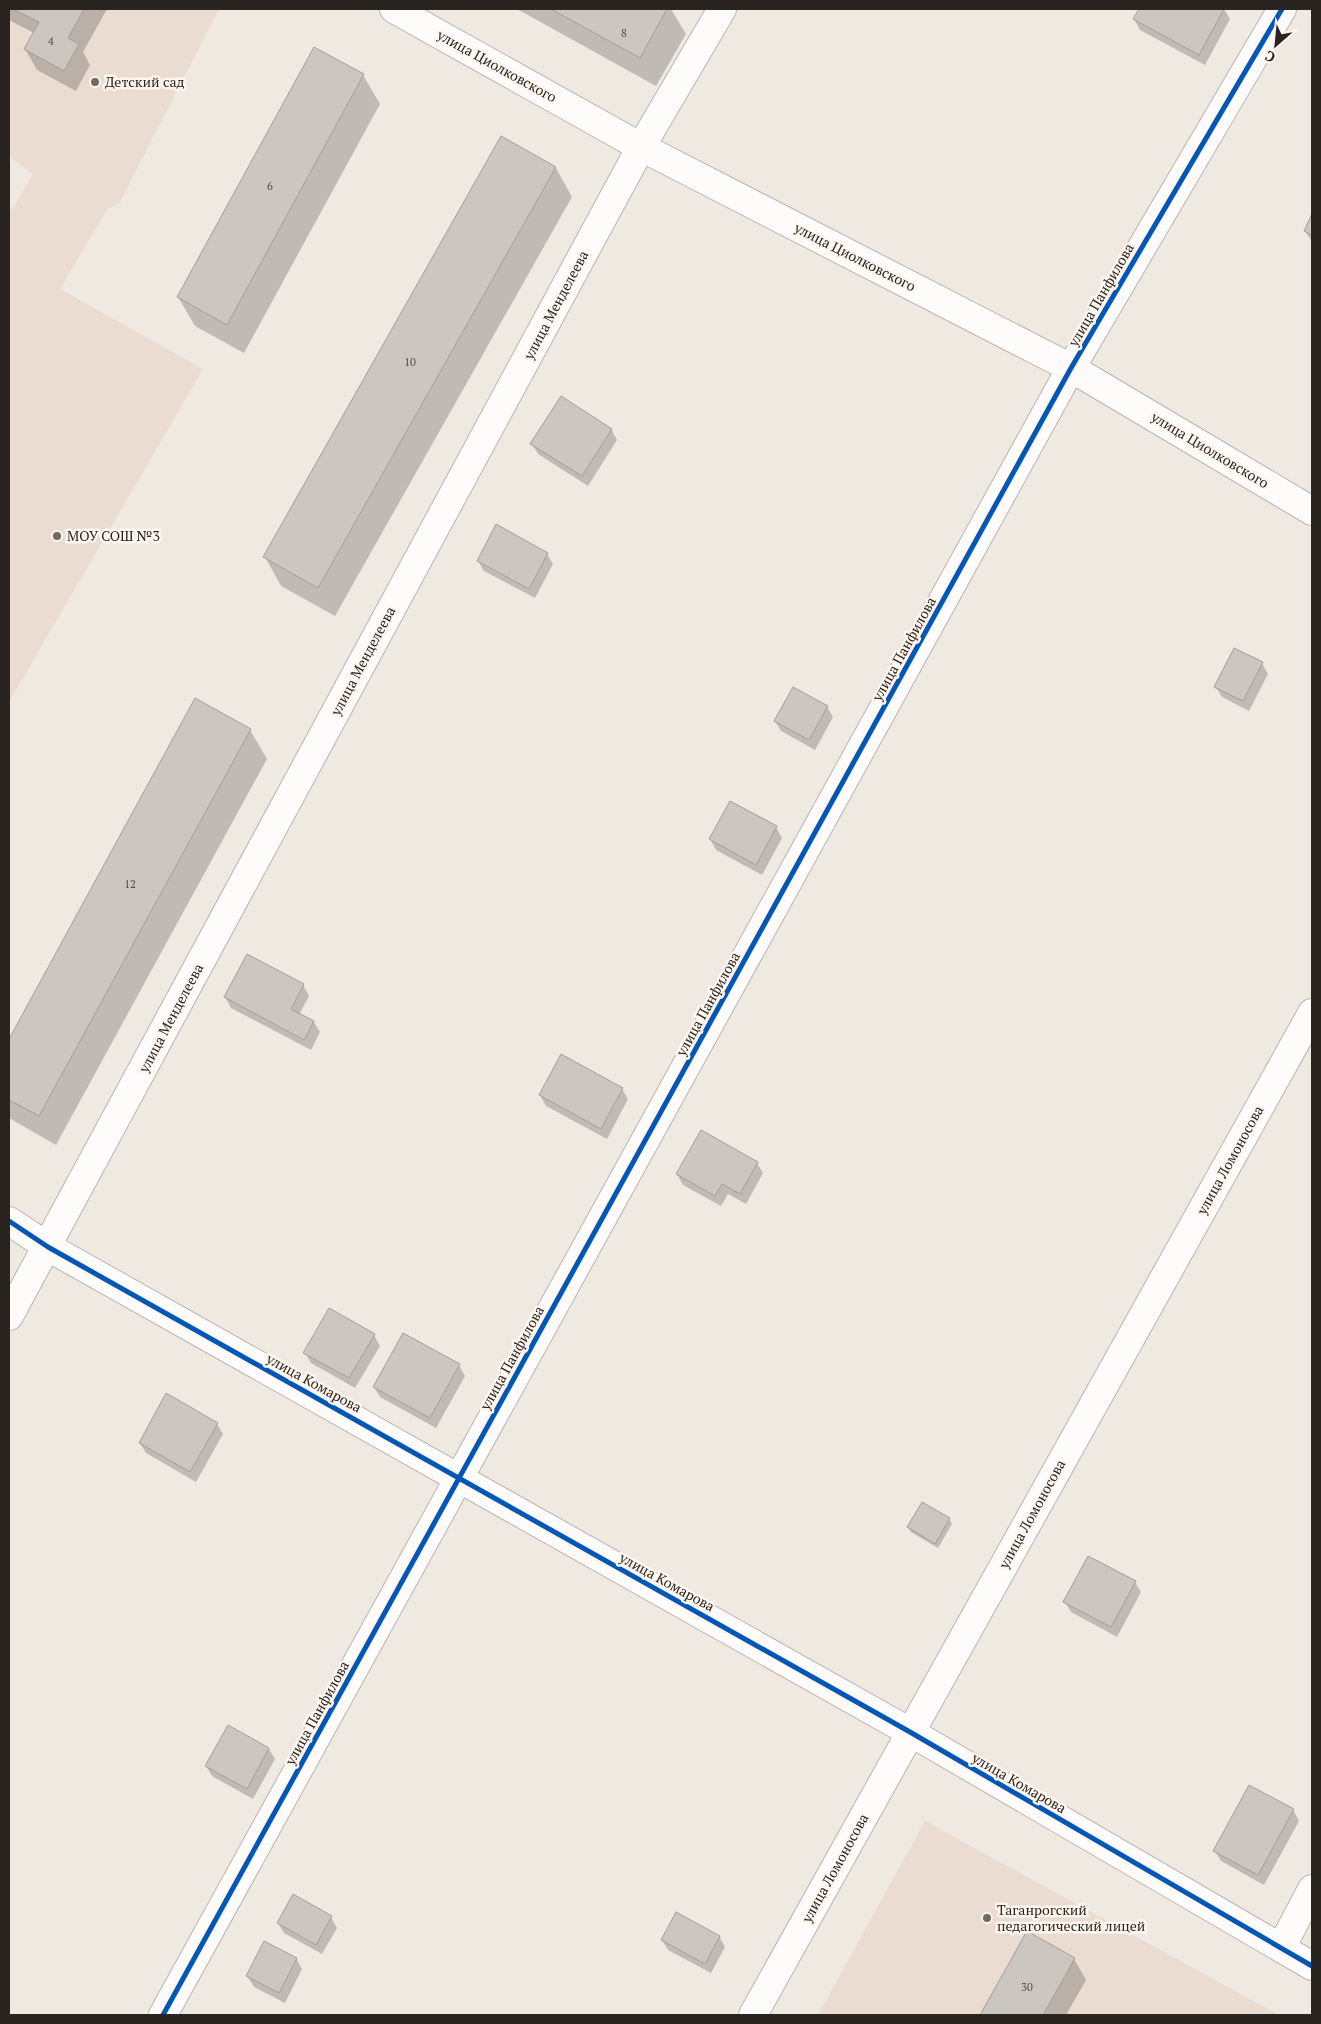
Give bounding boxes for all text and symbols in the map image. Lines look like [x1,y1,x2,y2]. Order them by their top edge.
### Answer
north arrow [1251,20,1301,70]
street label: улица Циолковского [433,24,561,106]
house number: 8 [621,26,627,40]
house number: 4 [48,34,54,48]
text: С [1261,46,1278,68]
place label: Детский сад [105,72,185,91]
marker: Детский сад [89,76,101,88]
house number: 6 [267,179,273,193]
street label: улица Циолковского [790,217,919,296]
street label: улица Панфилова [1063,240,1138,351]
street label: улица Менделеева [518,247,592,363]
house number: 10 [404,355,416,369]
street label: улица Циолковского [1147,406,1273,492]
place label: МОУ СОШ №3 [67,526,160,545]
marker: МОУ СОШ №3 [51,530,63,542]
street label: улица Панфилова [867,593,940,705]
street label: улица Менделеева [325,603,399,719]
house number: 12 [124,877,136,891]
street label: улица Панфилова [671,948,744,1060]
street label: улица Менделеева [133,960,207,1076]
street label: улица Ломоносова [1191,1102,1267,1218]
street label: улица Панфилова [475,1302,548,1414]
street label: улица Комарова [263,1348,365,1417]
street label: улица Ломоносова [993,1456,1069,1572]
street label: улица Комарова [616,1547,718,1616]
street label: улица Панфилова [280,1657,353,1769]
street label: улица Комарова [968,1747,1070,1817]
street label: улица Ломоносова [796,1810,872,1926]
place label: Таганрогский педагогический лицей [997,1900,1146,1935]
marker: Таганрогский педагогический лицей [981,1912,993,1924]
house number: 30 [1021,1980,1033,1994]

